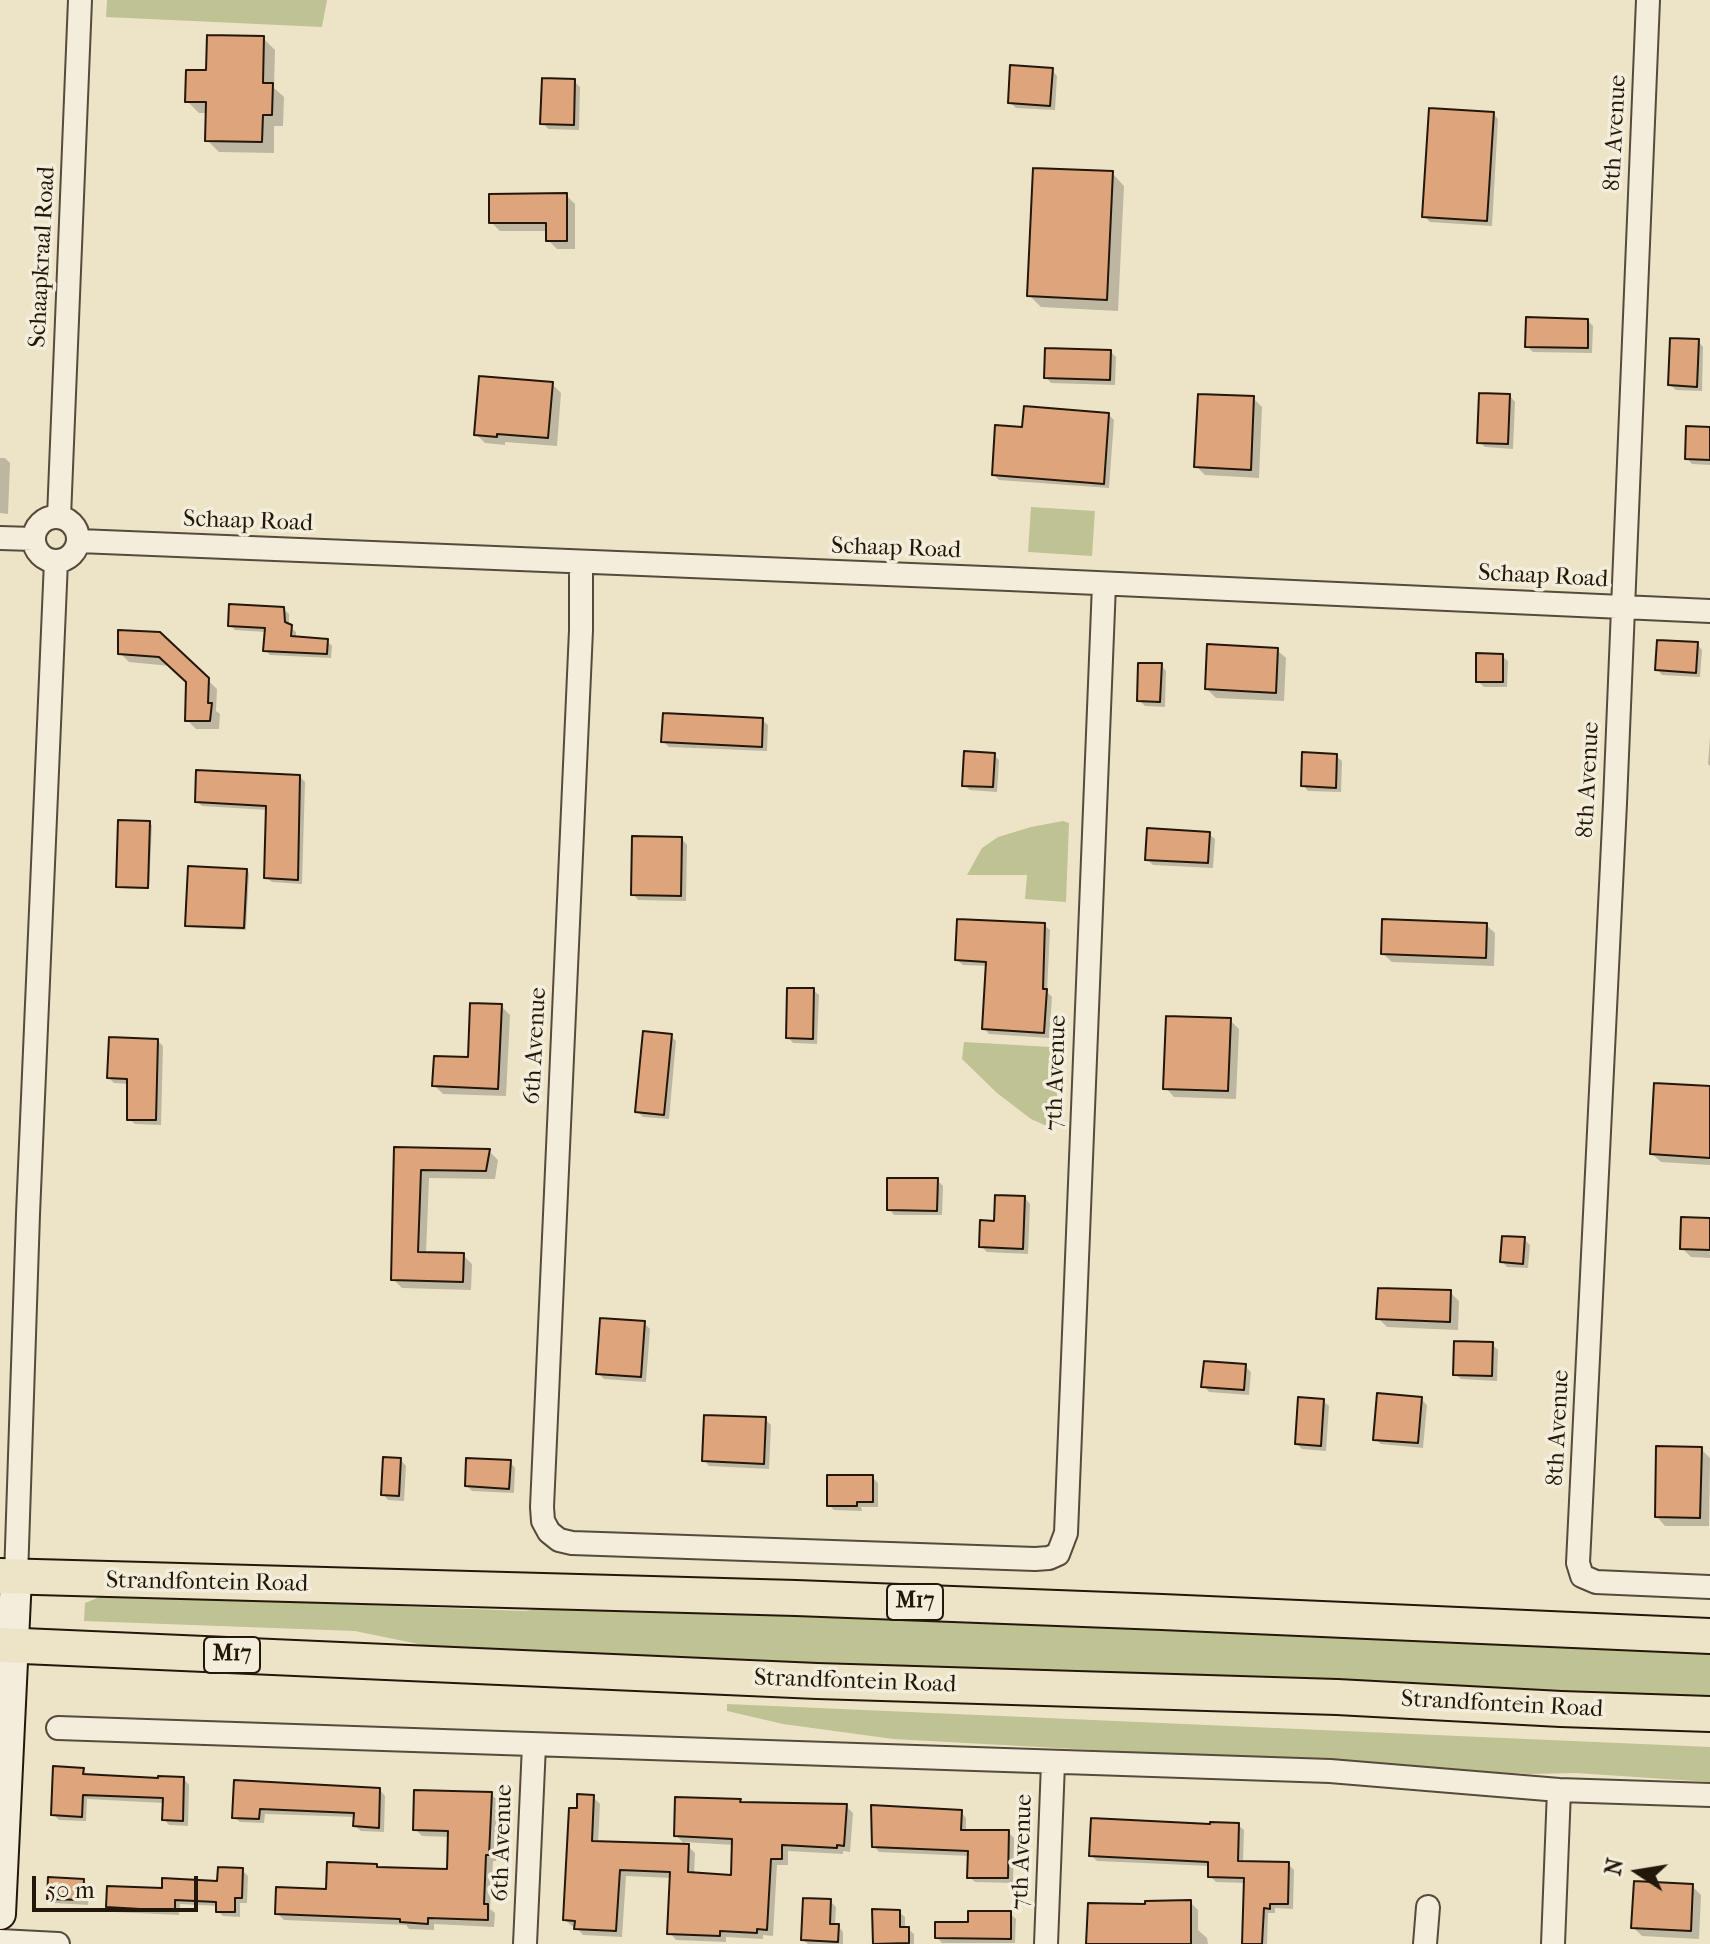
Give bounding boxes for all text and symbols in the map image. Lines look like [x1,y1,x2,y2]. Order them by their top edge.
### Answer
street label: 8th Avenue [1599,74,1633,192]
street label: Schaapkraal Road [24,166,62,348]
street label: Schaap Road [182,505,314,539]
street label: Schaap Road [830,532,962,566]
street label: Schaap Road [1477,559,1609,595]
street label: 8th Avenue [1572,721,1606,839]
street label: 6th Avenue [519,987,553,1105]
street label: 7th Avenue [1041,1014,1073,1132]
street label: 8th Avenue [1542,1369,1576,1487]
street label: Strandfontein Road [106,1567,308,1599]
road number: M17 [887,1584,943,1620]
road number: M17 [204,1637,260,1673]
street label: Strandfontein Road [753,1664,957,1700]
street label: Strandfontein Road [1400,1685,1604,1725]
street label: 6th Avenue [487,1784,519,1902]
street label: 7th Avenue [1007,1793,1039,1911]
north arrow [1598,1832,1678,1912]
text: N [1600,1856,1629,1878]
scale bar [36,1860,202,1910]
text: 50 m [46,1876,95,1904]

